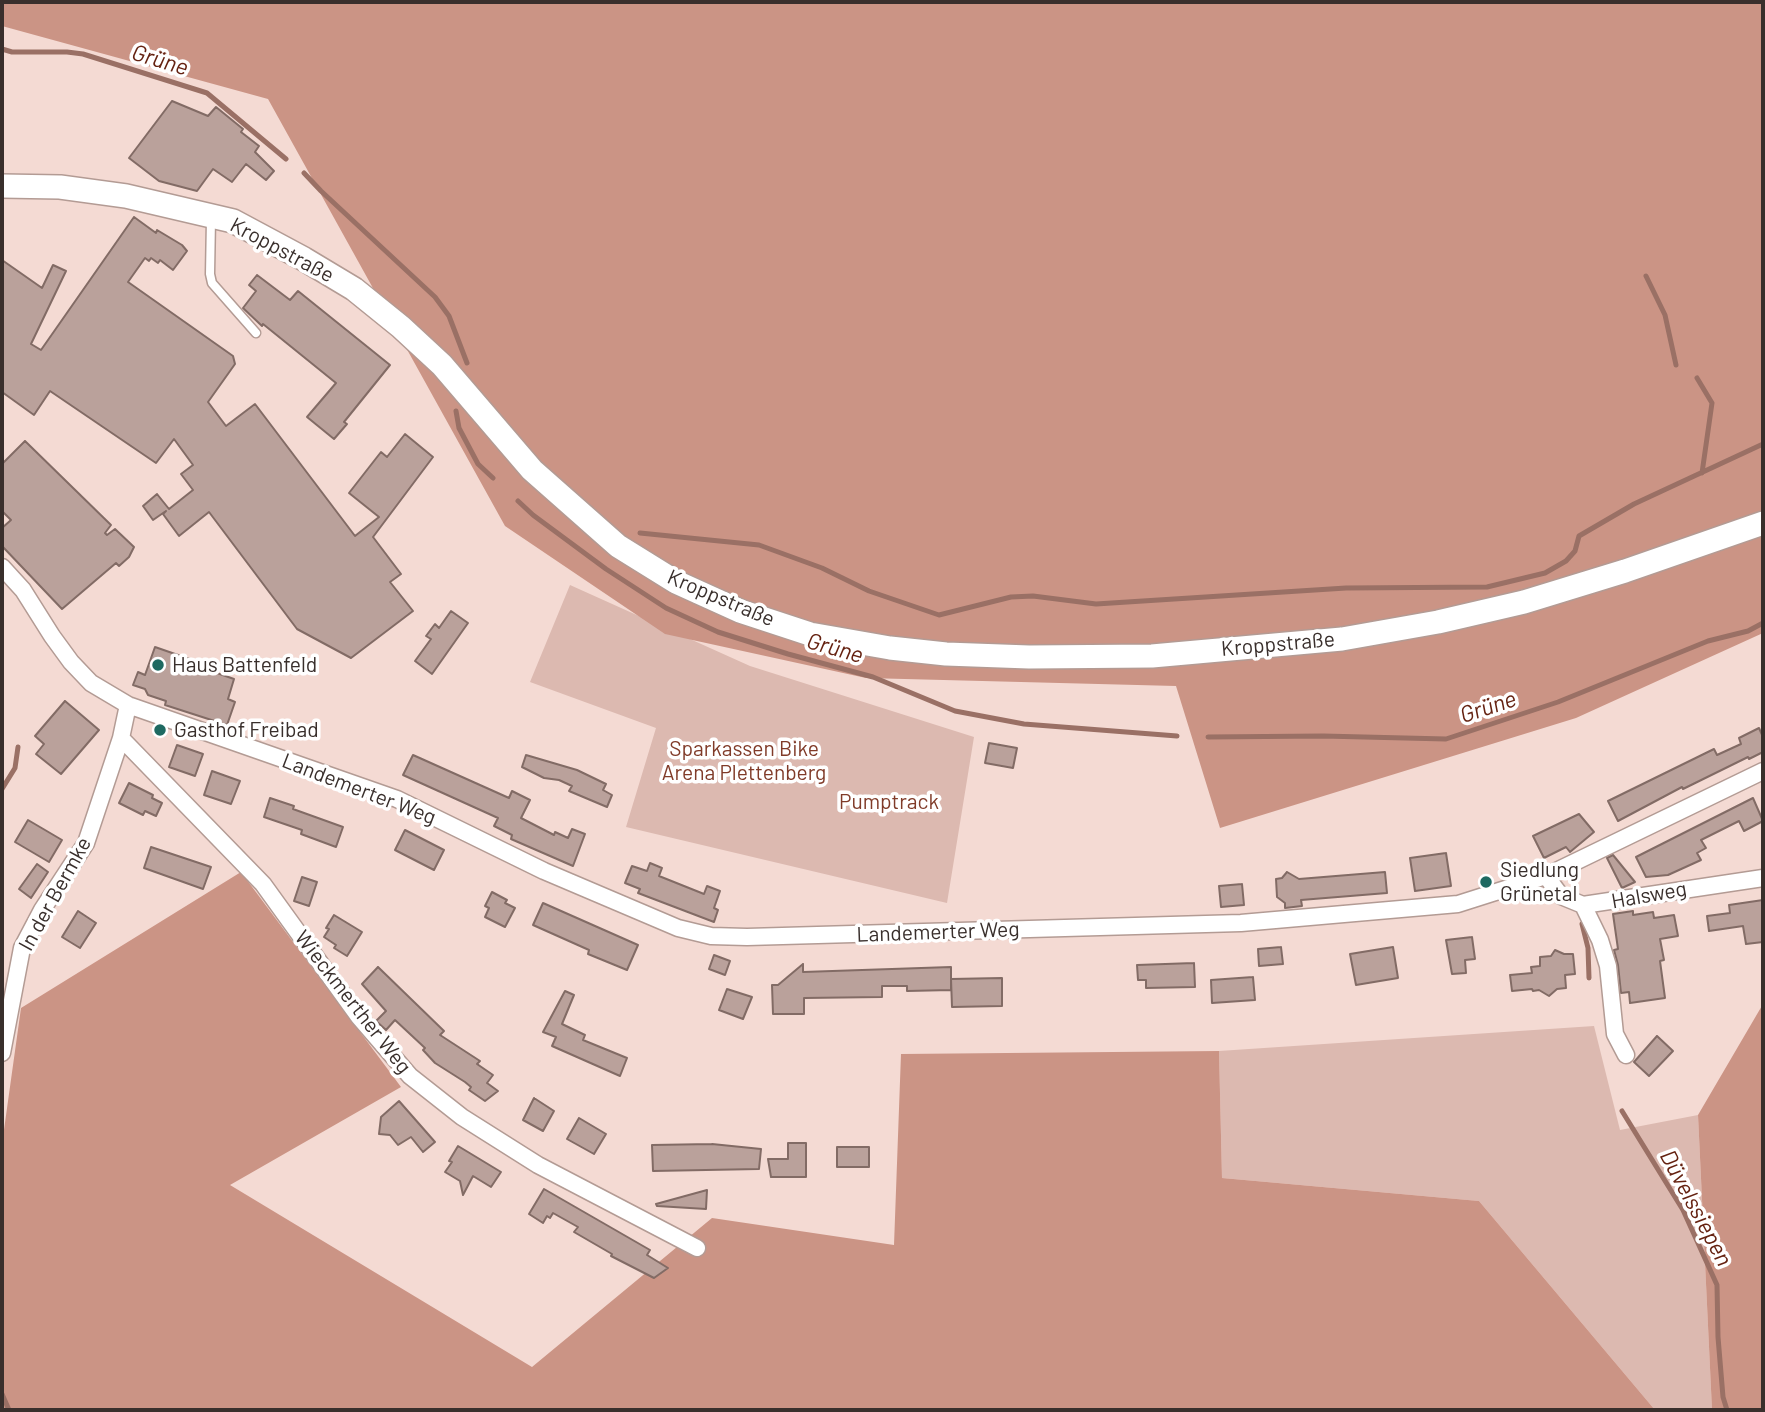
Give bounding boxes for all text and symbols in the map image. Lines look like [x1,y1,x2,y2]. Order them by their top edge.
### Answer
water label: Grüne [128,38,192,82]
street label: Kroppstraße [226,212,338,288]
street label: Kroppstraße [664,564,778,632]
street label: Kroppstraße [1220,626,1336,662]
water label: Grüne [804,627,866,669]
place label: Haus Battenfeld [172,652,317,678]
marker: Haus Battenfeld [150,657,166,673]
water label: Grüne [1456,685,1520,729]
place label: Gasthof Freibad [174,717,319,743]
marker: Gasthof Freibad [152,722,168,738]
park label: Sparkassen Bike Arena Plettenberg [662,736,826,786]
street label: Landemerter Weg [278,748,440,830]
park label: Pumptrack [839,789,939,815]
street label: In der Bermke [13,833,97,955]
place label: Siedlung Grünetal [1500,857,1579,907]
marker: Siedlung Grünetal [1478,874,1494,890]
street label: Halsweg [1609,876,1689,914]
street label: Landemerter Weg [856,917,1020,947]
street label: Wieckmerther Weg [289,926,417,1078]
water label: Düvelssiepen [1654,1145,1738,1271]

